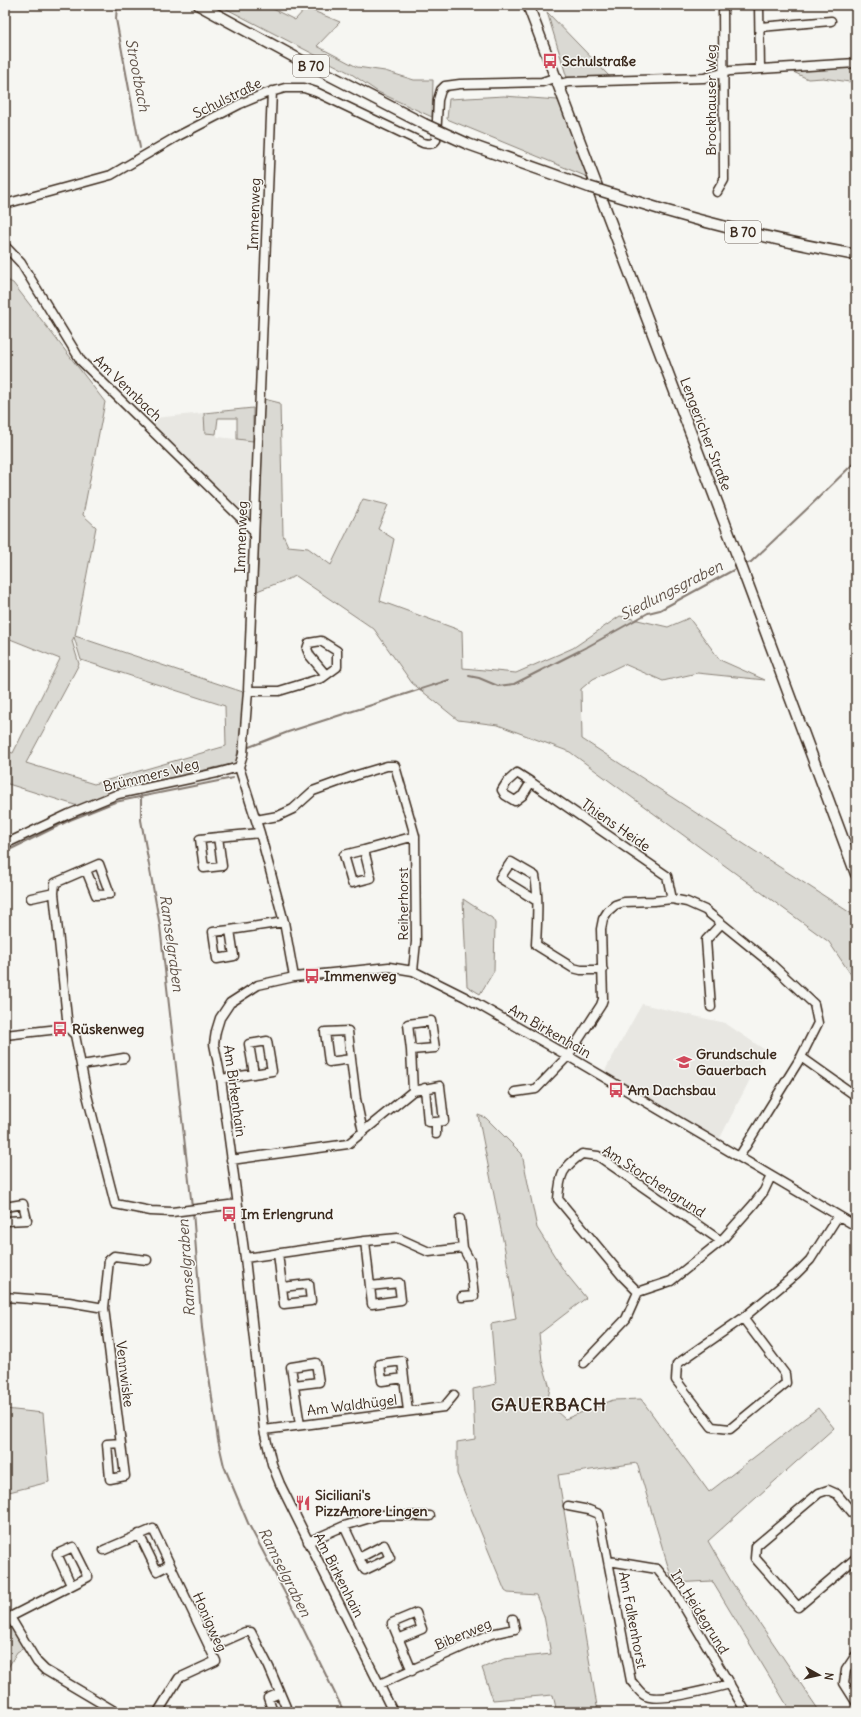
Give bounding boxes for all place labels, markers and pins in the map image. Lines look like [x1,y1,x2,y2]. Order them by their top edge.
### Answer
bus stop icon: Schulstraße [541,52,559,70]
place label: Schulstraße [562,52,636,70]
bus stop icon: Immenweg [303,967,321,985]
place label: Immenweg [324,967,397,985]
bus stop icon: Rüskenweg [51,1020,69,1038]
place label: Rüskenweg [72,1020,144,1038]
place label: Grundschule Gauerbach [696,1045,777,1079]
school or university icon: Grundschule Gauerbach [675,1053,693,1071]
bus stop icon: Am Dachsbau [607,1081,625,1099]
place label: Am Dachsbau [628,1081,716,1099]
bus stop icon: Im Erlengrund [220,1205,238,1223]
place label: Im Erlengrund [241,1205,334,1223]
place label: Siciliani's PizzAmore Lingen [315,1486,428,1520]
restaurant icon: Siciliani's PizzAmore Lingen [294,1494,312,1512]

